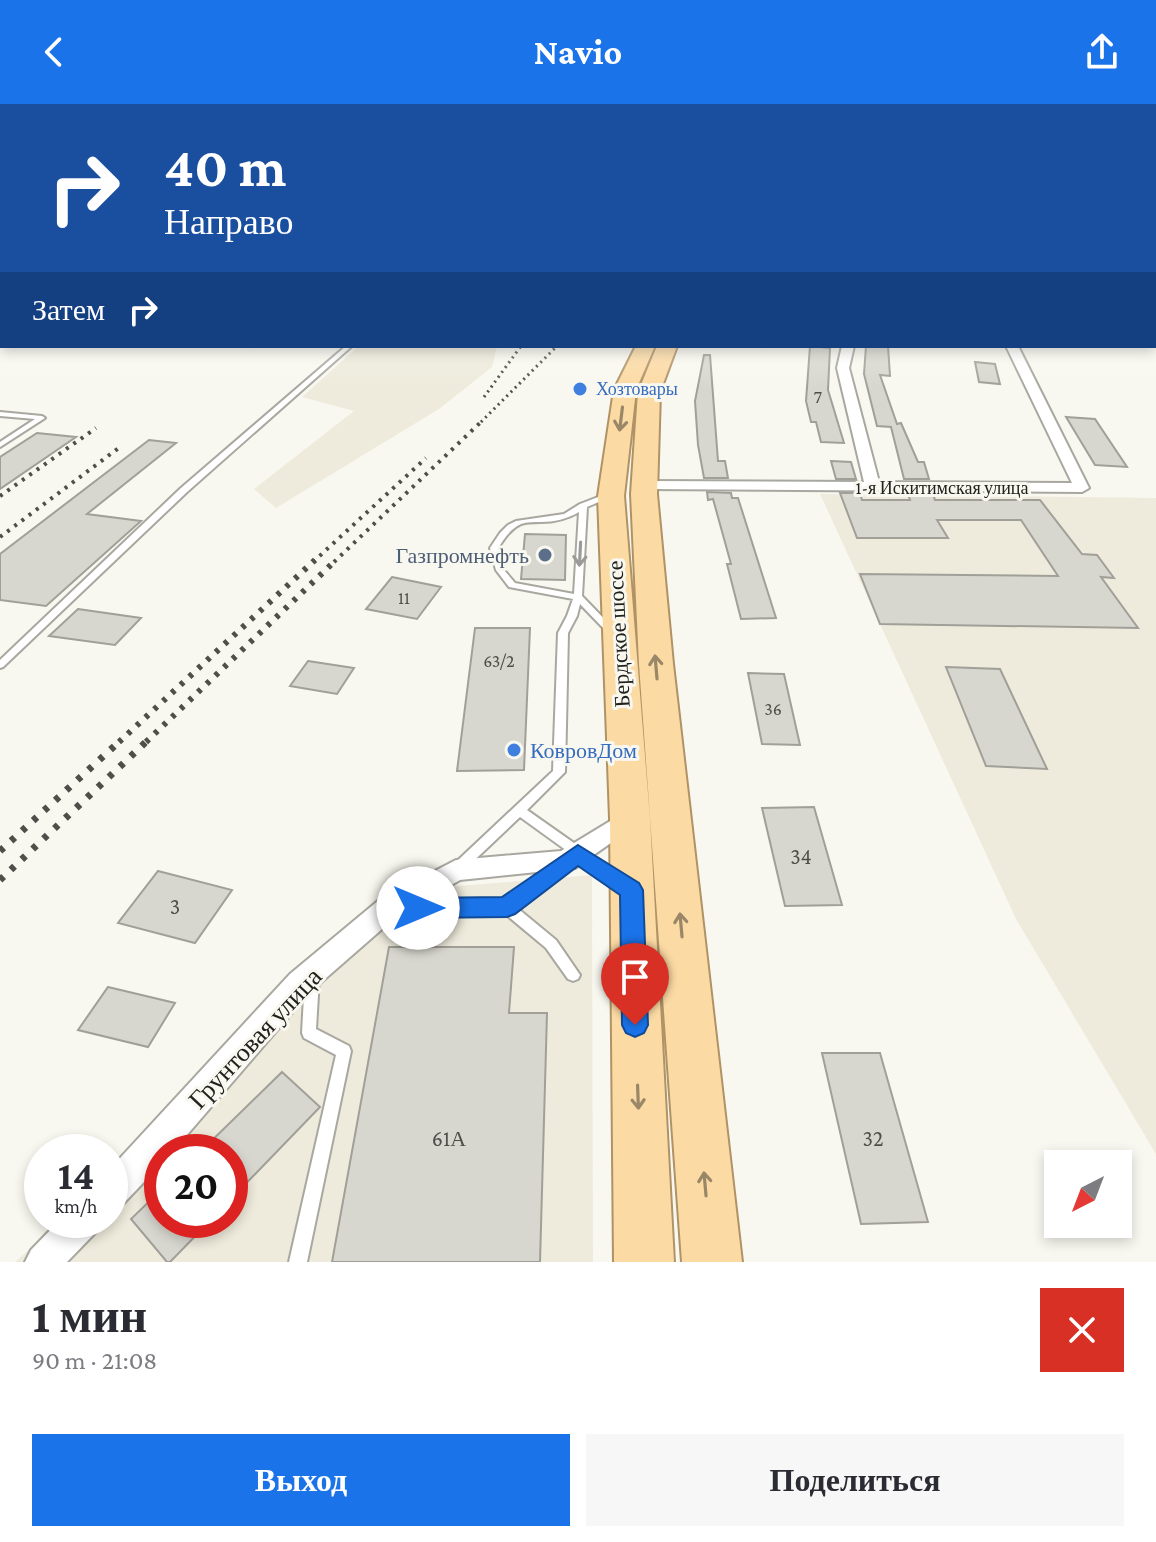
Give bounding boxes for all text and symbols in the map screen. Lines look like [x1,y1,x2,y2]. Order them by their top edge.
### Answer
icon: back [32,30,76,74]
icon: share [1080,30,1124,74]
text: Navio [534,32,622,72]
icon: right [32,136,136,240]
text: 40 m [164,136,286,198]
text: Направо [164,202,294,242]
icon: right [121,288,165,332]
text: Затем [32,293,105,326]
place label: Хозтовары [596,379,678,399]
marker: Хозтовары [571,380,589,398]
house number: 7 [814,387,822,407]
one-way arrow [613,406,628,432]
street label: 1-я Искитимская улица [856,478,1029,498]
one-way arrow [573,540,588,567]
place label: Газпромнефть [395,543,529,568]
marker: Газпромнефть [536,546,554,564]
street label: Бердское шоссе [602,560,635,708]
house number: 11 [398,588,410,608]
house number: 63/2 [483,651,515,671]
one-way arrow [649,654,664,681]
house number: 36 [764,699,782,719]
place label: КовровДом [530,738,637,763]
marker: КовровДом [505,741,523,759]
house number: 34 [790,844,812,869]
position arrow [376,866,460,950]
house number: 3 [170,894,180,919]
one-way arrow [673,913,688,939]
pin [601,943,669,1025]
icon: arrive [613,955,657,999]
street label: Грунтовая улица [183,962,328,1115]
one-way arrow [630,1083,645,1110]
house number: 61А [432,1126,466,1151]
house number: 32 [863,1126,883,1151]
speed limit sign: 20 [144,1134,248,1238]
north arrow [1044,1150,1132,1238]
map controls [1044,1150,1132,1238]
text: 14 [58,1153,94,1198]
one-way arrow [697,1171,712,1198]
text: km/h [54,1195,98,1217]
button: close [1040,1288,1124,1372]
text: 1 мин [32,1289,147,1342]
text: 90 m · 21:08 [32,1346,157,1375]
button: Выход [32,1434,570,1526]
button: Поделиться [586,1434,1124,1526]

